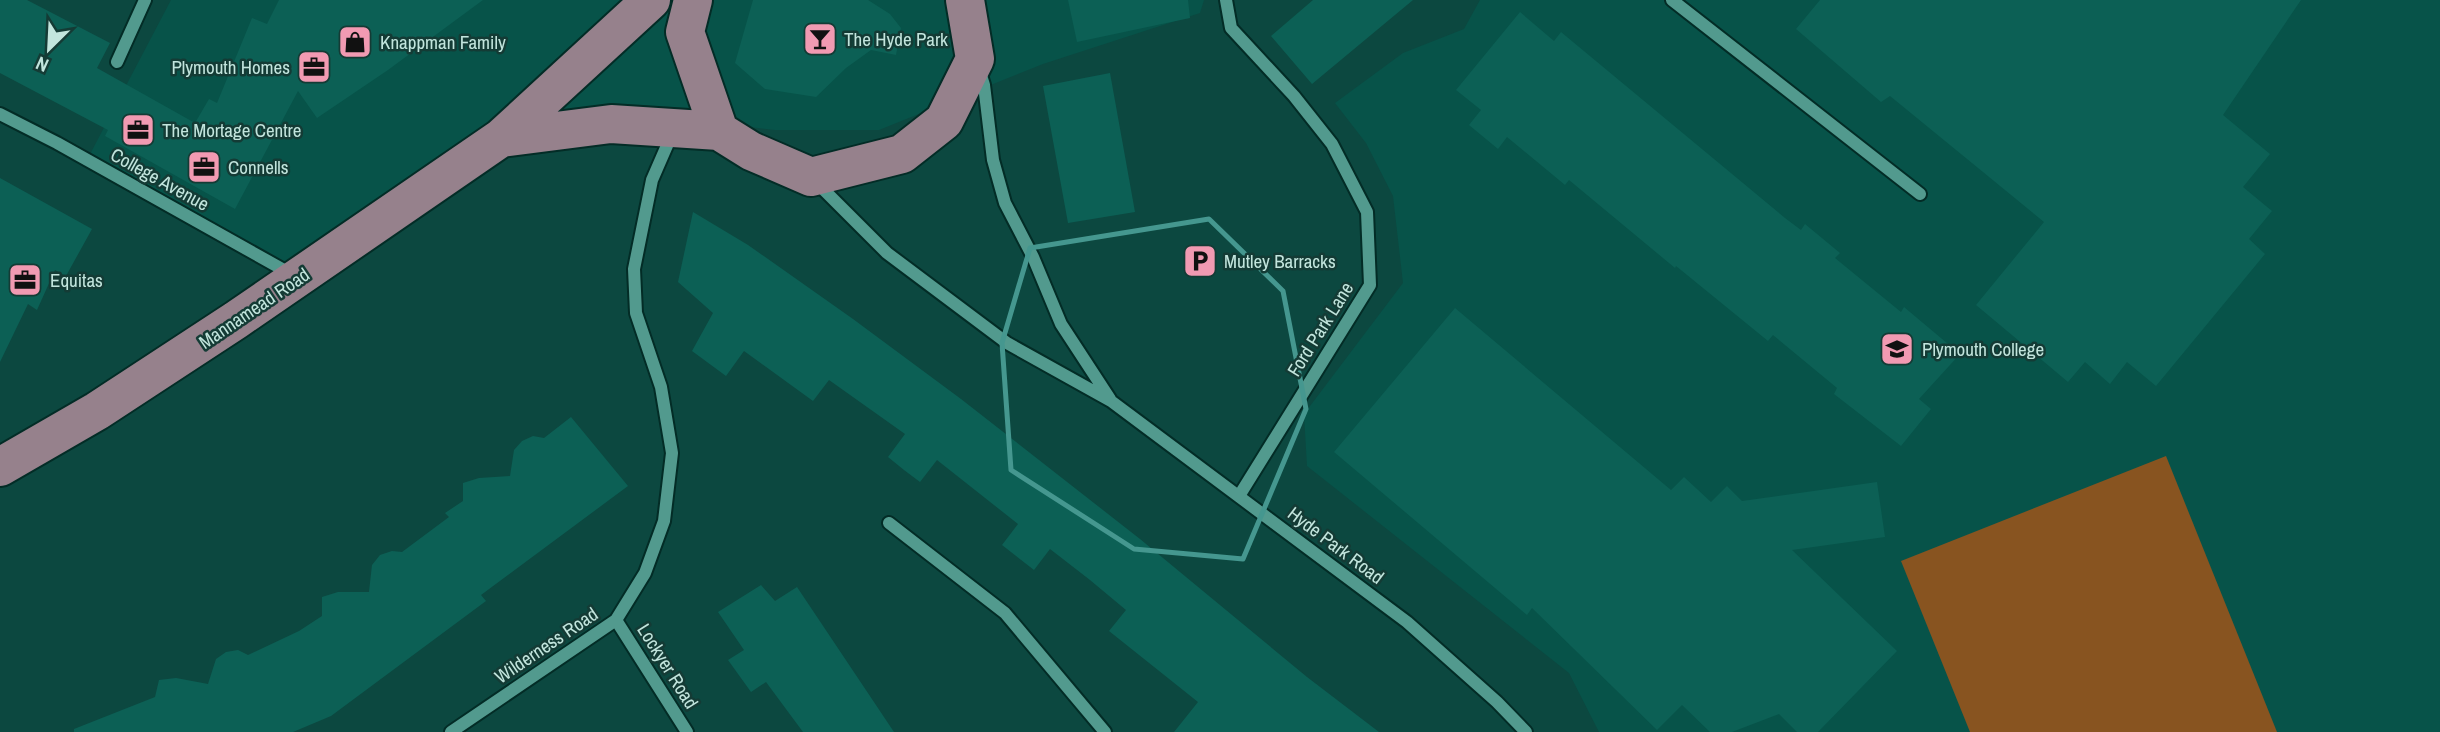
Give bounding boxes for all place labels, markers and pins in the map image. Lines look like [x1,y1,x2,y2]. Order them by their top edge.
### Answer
bar icon: The Hyde Park [801,20,839,58]
shop icon: Knappman Family [336,23,374,61]
place label: The Hyde Park [844,26,948,52]
place label: Knappman Family [380,29,506,55]
office icon: Plymouth Homes [295,48,333,86]
place label: Plymouth Homes [171,54,290,80]
office icon: The Mortage Centre [119,111,157,149]
place label: The Mortage Centre [162,117,301,143]
office icon: Connells [185,148,223,186]
place label: Connells [228,154,289,180]
parking icon: Mutley Barracks [1181,242,1219,280]
place label: Mutley Barracks [1224,248,1336,274]
office icon: Equitas [6,261,44,299]
place label: Equitas [50,267,103,293]
school or university icon: Plymouth College [1878,330,1916,368]
place label: Plymouth College [1922,336,2044,362]

